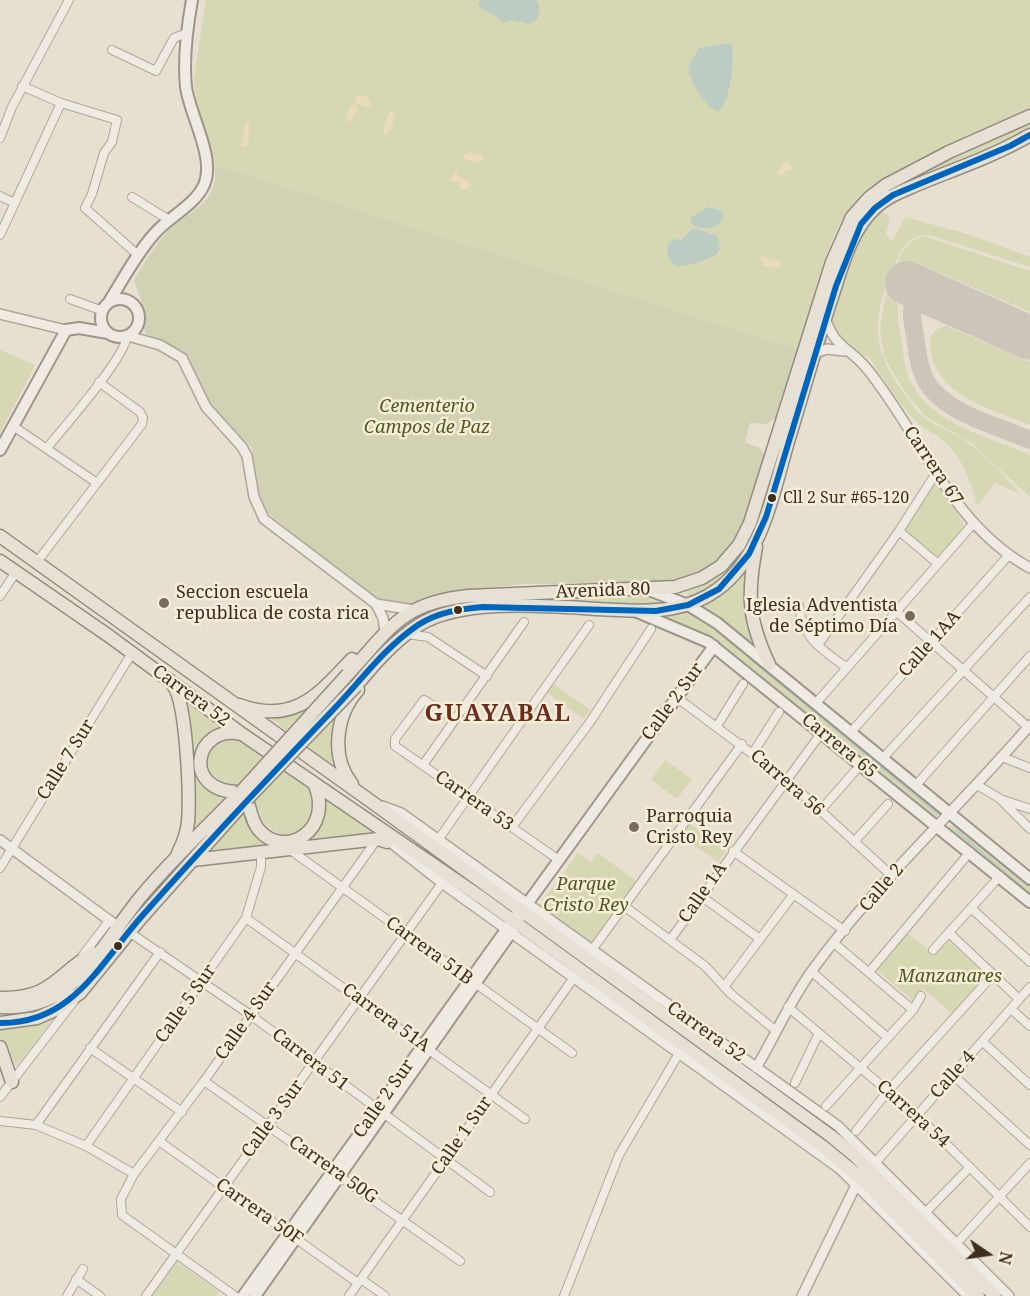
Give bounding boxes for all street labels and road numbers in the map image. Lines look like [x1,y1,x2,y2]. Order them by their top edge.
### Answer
street label: Carrera 67 [899,422,967,510]
street label: Avenida 80 [555,579,651,603]
street label: Calle 1AA [895,606,965,682]
street label: Calle 2 Sur [637,659,709,745]
street label: Carrera 52 [148,661,234,731]
street label: Carrera 65 [797,709,881,783]
street label: Calle 7 Sur [33,716,99,804]
street label: Carrera 56 [746,745,828,821]
street label: Carrera 53 [431,766,517,836]
street label: Calle 1A [674,858,732,928]
street label: Calle 2 [855,860,909,916]
street label: Carrera 51B [381,912,477,990]
street label: Calle 5 Sur [151,960,221,1048]
street label: Calle 4 Sur [211,977,281,1065]
street label: Carrera 51A [338,979,434,1057]
street label: Carrera 52 [663,997,749,1067]
street label: Carrera 51 [267,1024,353,1096]
street label: Calle 4 [926,1047,980,1103]
street label: Calle 2 Sur [349,1055,419,1143]
street label: Calle 3 Sur [237,1076,309,1162]
street label: Carrera 54 [872,1076,954,1152]
street label: Calle 1 Sur [427,1092,497,1180]
street label: Carrera 50G [284,1131,382,1209]
street label: Carrera 50F [211,1174,307,1250]

